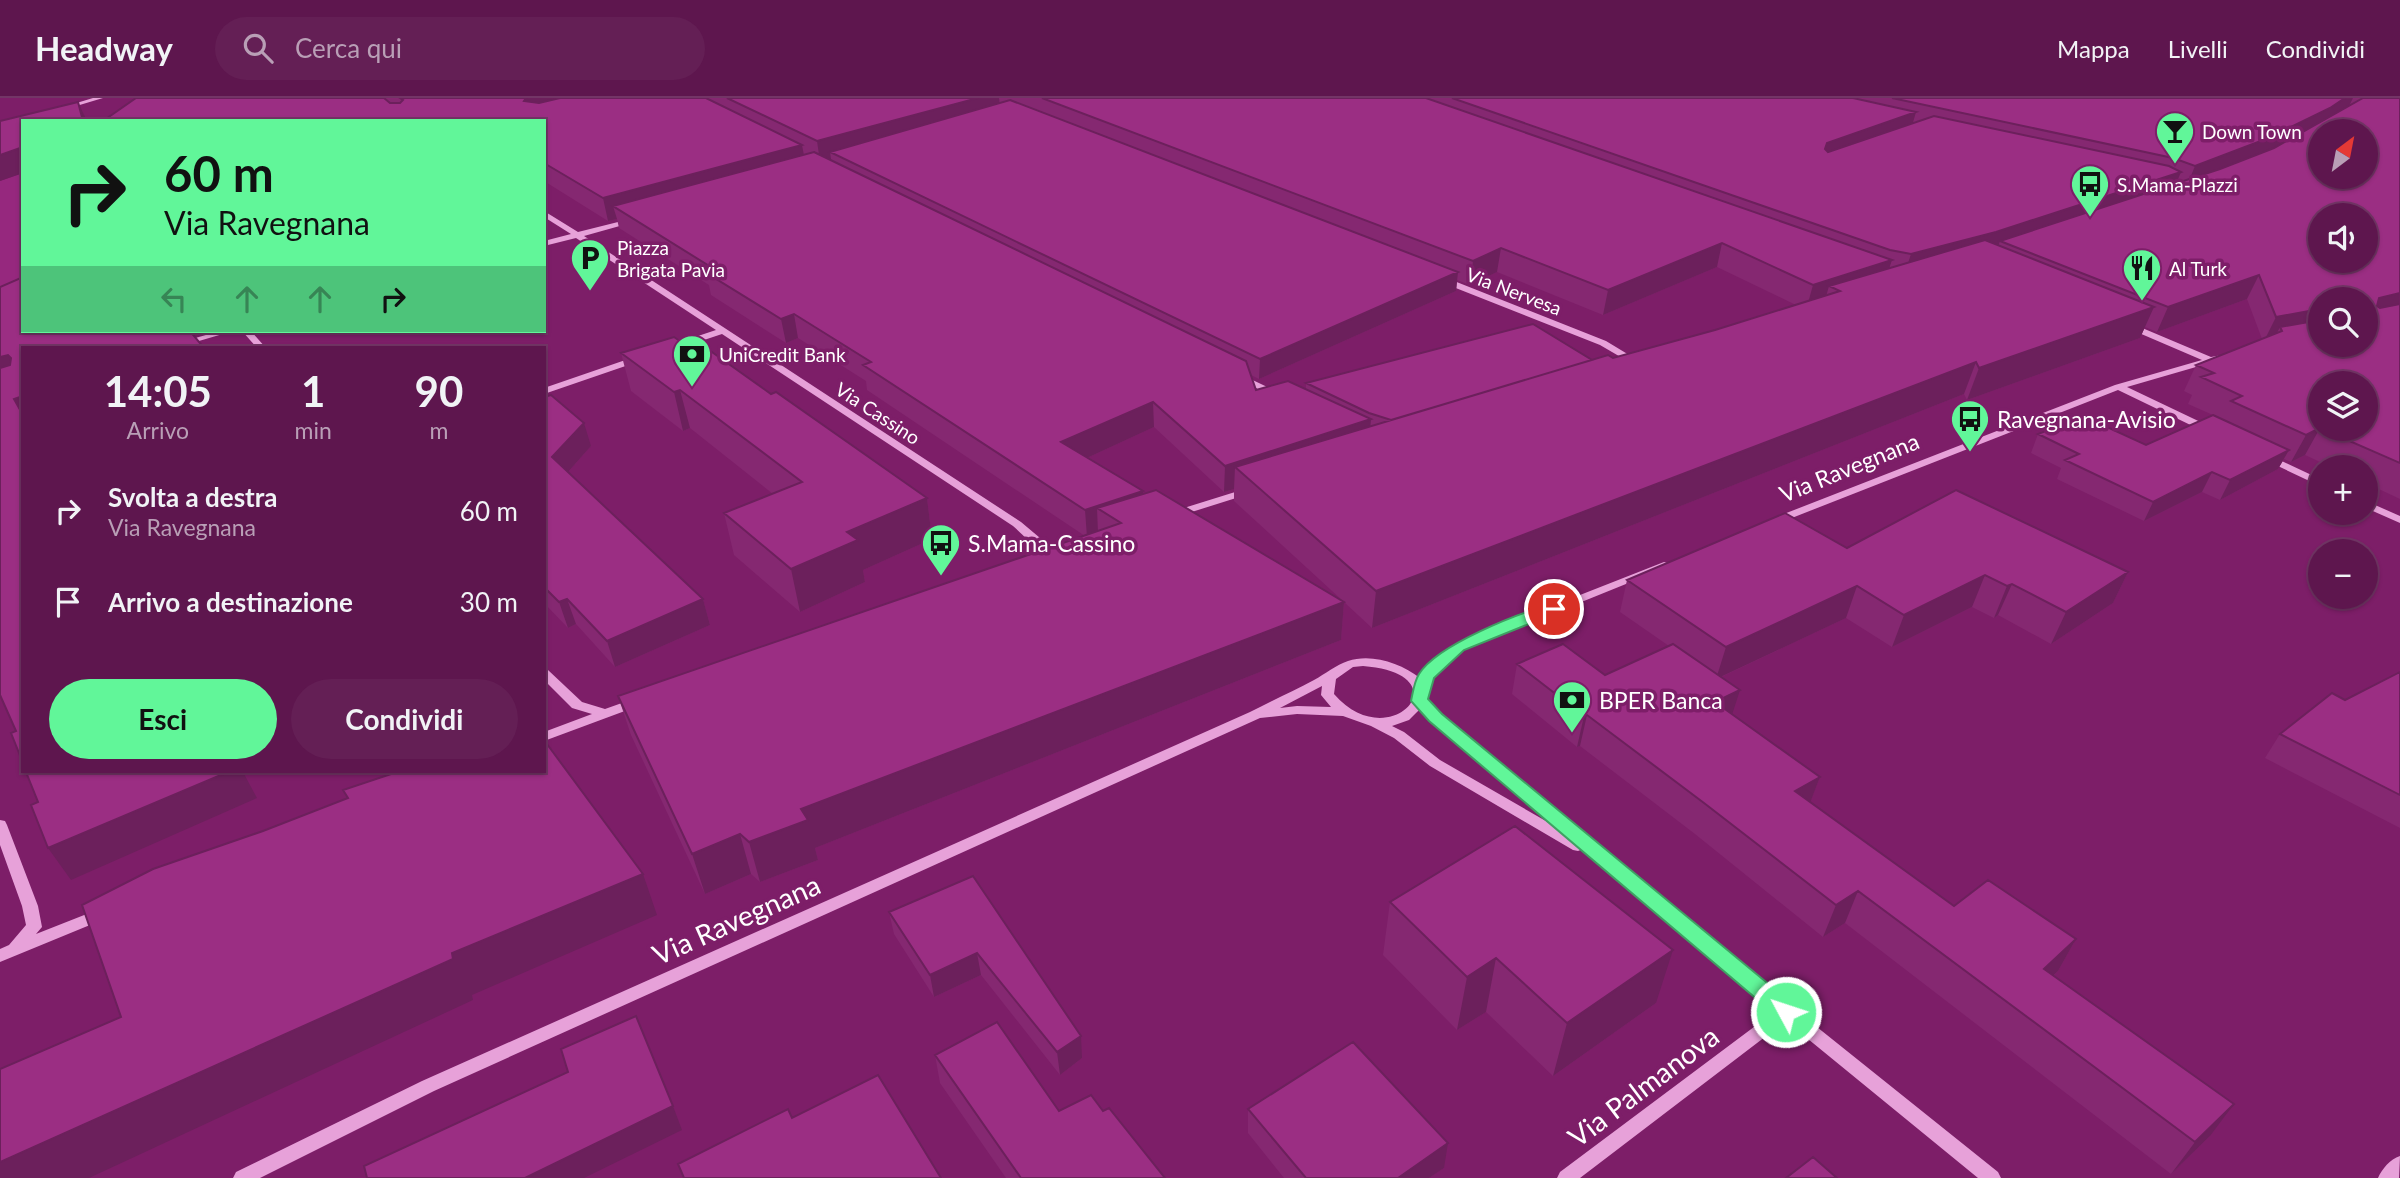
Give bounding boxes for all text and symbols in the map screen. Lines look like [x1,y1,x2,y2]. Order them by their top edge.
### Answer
search box [215,17,705,80]
text: Headway [35,28,173,68]
icon: search [239,29,277,67]
text: Cerca qui [295,32,402,64]
text: Mappa [2057,34,2130,63]
text: Livelli [2168,34,2228,63]
text: Condividi [2266,34,2365,63]
bar icon: Down Town [2154,110,2196,165]
north arrow [2308,119,2378,189]
map controls [2308,119,2378,609]
place label: Down Town [2202,120,2302,143]
text: 60 m [164,144,274,202]
icon: right [49,147,140,238]
bus stop icon: S.Mama-Plazzi [2069,163,2111,218]
place label: S.Mama-Plazzi [2117,173,2238,196]
text: Via Ravegnana [164,203,370,242]
button: sound [2308,203,2378,273]
place label: Piazza Brigata Pavia [617,236,725,281]
parking icon: Piazza Brigata Pavia [569,237,611,292]
restaurant icon: Al Turk [2121,247,2163,302]
place label: Al Turk [2169,257,2227,280]
street label: Via Nervesa [1463,262,1565,320]
icon: left [155,280,193,318]
icon: ahead [228,280,266,318]
icon: ahead [301,280,339,318]
icon: right [374,280,412,318]
button: search [2308,287,2378,357]
bank icon: UniCredit Bank [671,333,713,388]
place label: UniCredit Bank [719,343,846,366]
text: 14:05 [104,366,212,416]
text: 1 [301,366,325,416]
text: 90 [415,366,463,416]
button: layers [2308,371,2378,441]
street label: Via Cassino [831,377,925,449]
bus stop icon: Ravegnana-Avisio [1949,398,1991,453]
place label: Ravegnana-Avisio [1997,405,2176,433]
text: Arrivo [127,416,189,444]
text: min [295,416,332,444]
text: m [429,416,448,444]
street label: Via Ravegnana [1775,426,1923,508]
button: + [2308,455,2378,525]
text: Svolta a destra [108,481,278,513]
icon: right [49,492,87,530]
text: 60 m [460,495,518,527]
text: Via Ravegnana [108,513,256,541]
bus stop icon: S.Mama-Cassino [920,522,962,577]
place label: S.Mama-Cassino [968,529,1135,557]
button: − [2308,539,2378,609]
pin [1524,579,1584,639]
icon: arrive [49,583,87,621]
text: Arrivo a destinazione [108,586,353,618]
text: 30 m [460,586,518,618]
icon: arrive [1535,590,1573,628]
button: Esci [49,679,277,759]
button: Condividi [291,679,518,759]
bank icon: BPER Banca [1551,679,1593,734]
place label: BPER Banca [1599,686,1723,714]
street label: Via Ravegnana [647,867,825,971]
position arrow [1749,975,1823,1049]
street label: Via Palmanova [1561,1018,1725,1154]

